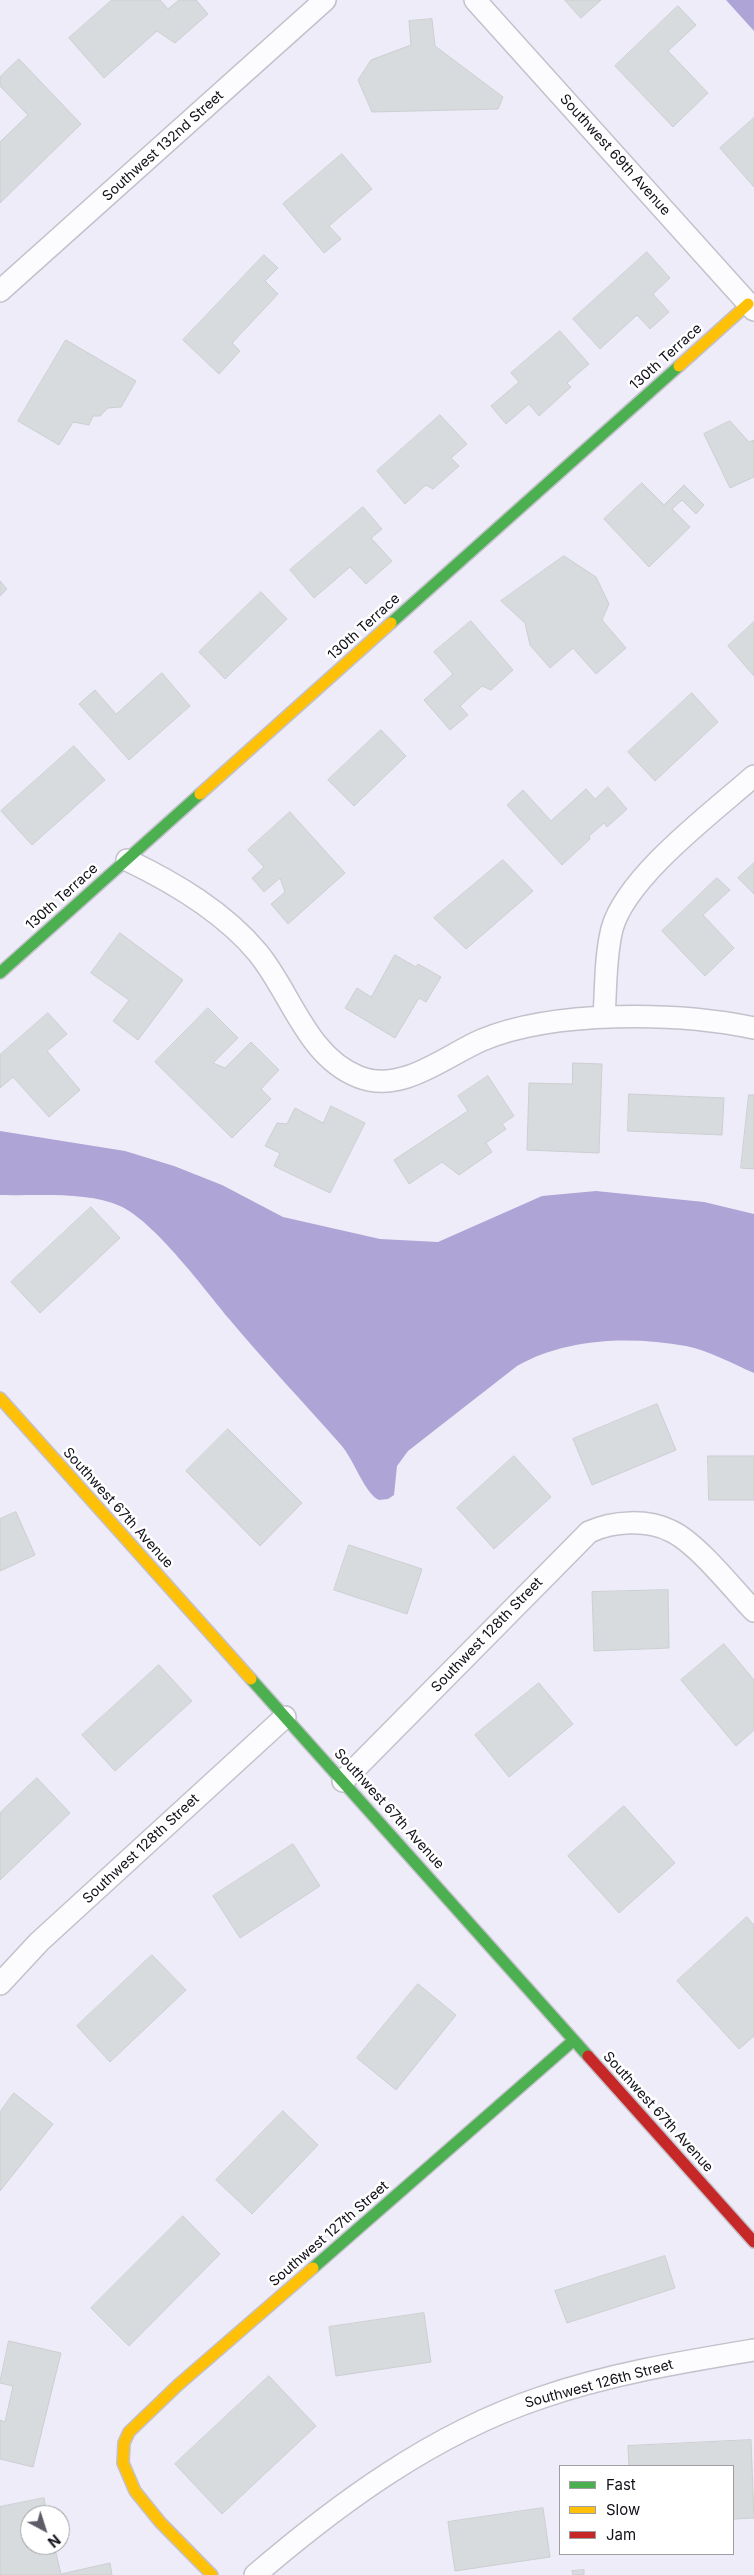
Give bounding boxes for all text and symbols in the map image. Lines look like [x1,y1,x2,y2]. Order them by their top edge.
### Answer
street label: Southwest 132nd Street [99,87,227,205]
street label: Southwest 69th Avenue [556,91,674,219]
street label: 130th Terrace [627,320,705,394]
street label: 130th Terrace [325,590,403,664]
street label: 130th Terrace [23,860,101,934]
street label: Southwest 67th Avenue [59,1444,177,1572]
street label: Southwest 128th Street [428,1574,546,1696]
street label: Southwest 67th Avenue [330,1745,448,1873]
street label: Southwest 128th Street [79,1791,203,1907]
street label: Southwest 67th Avenue [599,2048,717,2176]
street label: Southwest 127th Street [266,2178,392,2290]
street label: Southwest 126th Street [523,2356,675,2412]
legend [559,2465,734,2555]
text: Fast [606,2475,636,2494]
text: Slow [606,2500,640,2519]
north arrow [20,2505,70,2555]
text: Jam [606,2525,636,2544]
text: N [45,2531,64,2551]

